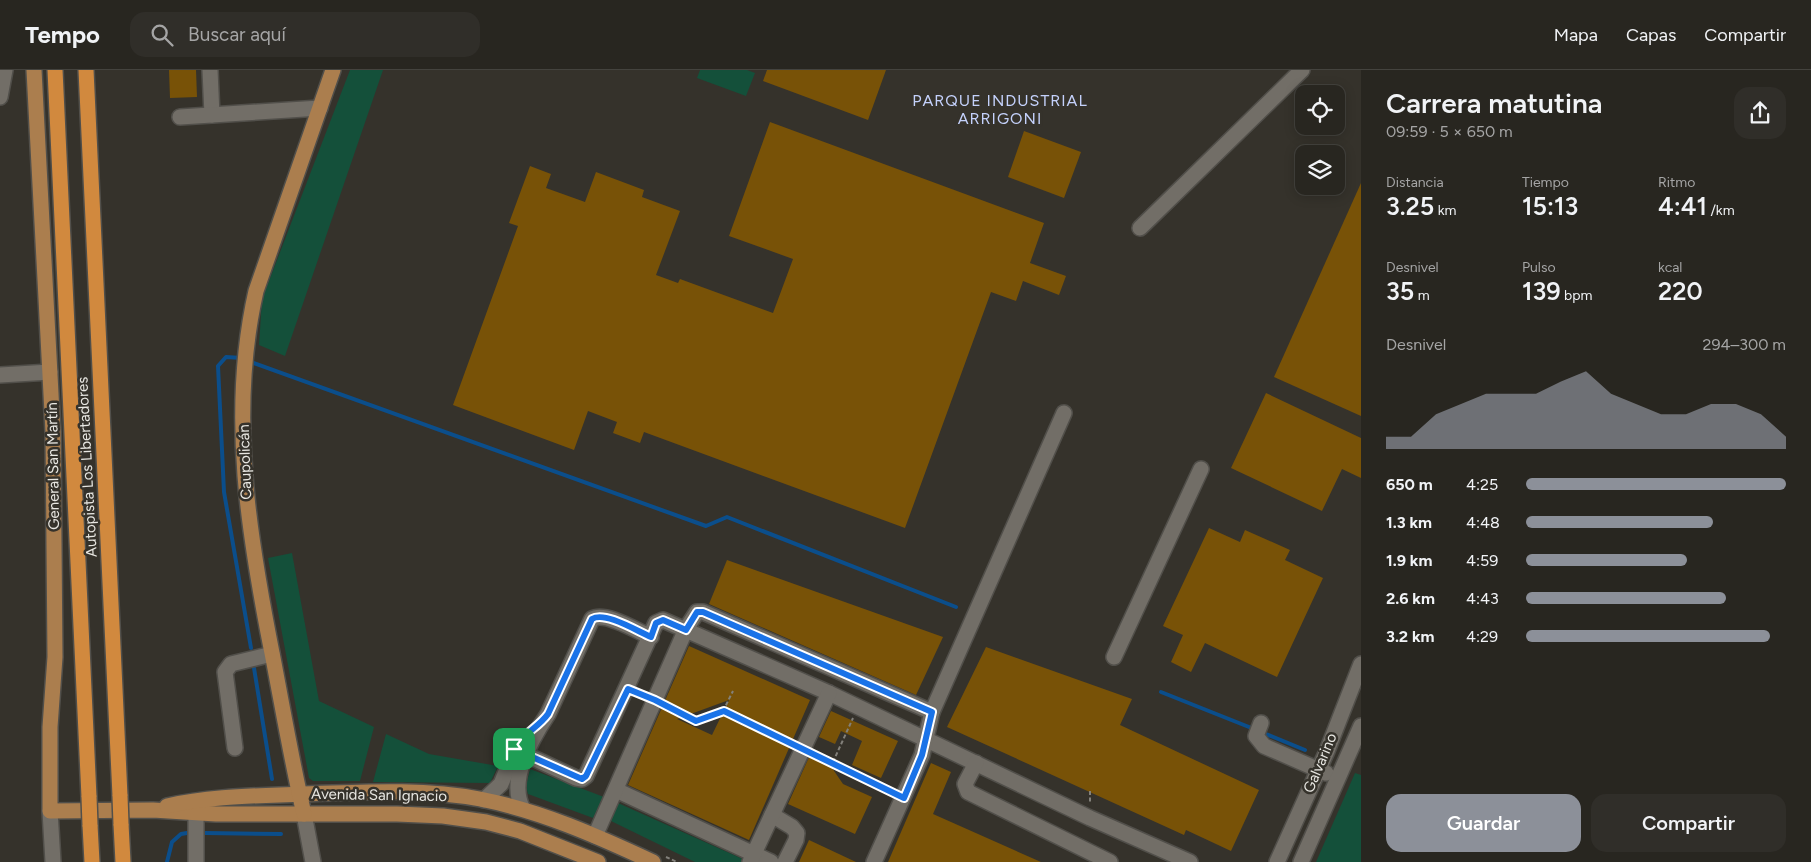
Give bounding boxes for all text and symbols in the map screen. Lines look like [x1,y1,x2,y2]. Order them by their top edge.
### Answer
search box [130,12,480,57]
text: Tempo [25,20,100,49]
icon: search [148,21,176,49]
text: Buscar aquí [188,23,286,46]
text: Mapa [1554,24,1598,46]
text: Capas [1626,24,1676,46]
text: Compartir [1704,24,1786,46]
map controls [1295,85,1345,195]
button: locate [1295,85,1345,135]
text: Carrera matutina [1386,86,1602,120]
button: share [1734,87,1786,139]
district label: PARQUE INDUSTRIAL ARRIGONI [912,91,1088,128]
text: 09:59 · 5 × 650 m [1386,122,1513,141]
button: layers [1295,145,1345,195]
text: Distancia [1386,174,1444,191]
text: Tiempo [1522,174,1569,191]
text: Ritmo [1658,174,1695,191]
text: 3.25 [1386,191,1434,221]
text: 15:13 [1522,191,1578,221]
text: 4:41 [1658,191,1707,221]
text: km [1434,202,1456,219]
text: /km [1707,202,1735,219]
text: Desnivel [1386,259,1439,276]
text: Pulso [1522,259,1556,276]
text: kcal [1658,259,1682,276]
text: 35 [1386,276,1414,306]
text: 139 [1522,276,1561,306]
text: 220 [1658,276,1703,306]
text: m [1414,287,1430,304]
text: bpm [1561,287,1592,304]
text: Desnivel [1386,335,1446,354]
text: 294–300 m [1702,335,1786,354]
street label: Autopista Los Libertadores [73,376,101,558]
street label: General San Martín [43,402,63,530]
street label: Caupolicán [235,424,255,500]
text: 650 m [1386,475,1433,494]
text: 4:25 [1466,475,1498,494]
text: 1.3 km [1386,513,1432,532]
text: 4:48 [1466,513,1500,532]
text: 1.9 km [1386,551,1432,570]
text: 4:59 [1466,551,1498,570]
text: 2.6 km [1386,589,1435,608]
text: 4:43 [1466,589,1499,608]
text: 3.2 km [1386,627,1435,646]
text: 4:29 [1466,627,1498,646]
pin [493,728,535,770]
street label: Galvarino [1299,730,1341,796]
icon: arrive [500,735,528,763]
street label: Avenida San Ignacio [311,785,447,805]
button: Guardar [1386,794,1581,852]
button: Compartir [1591,794,1786,852]

